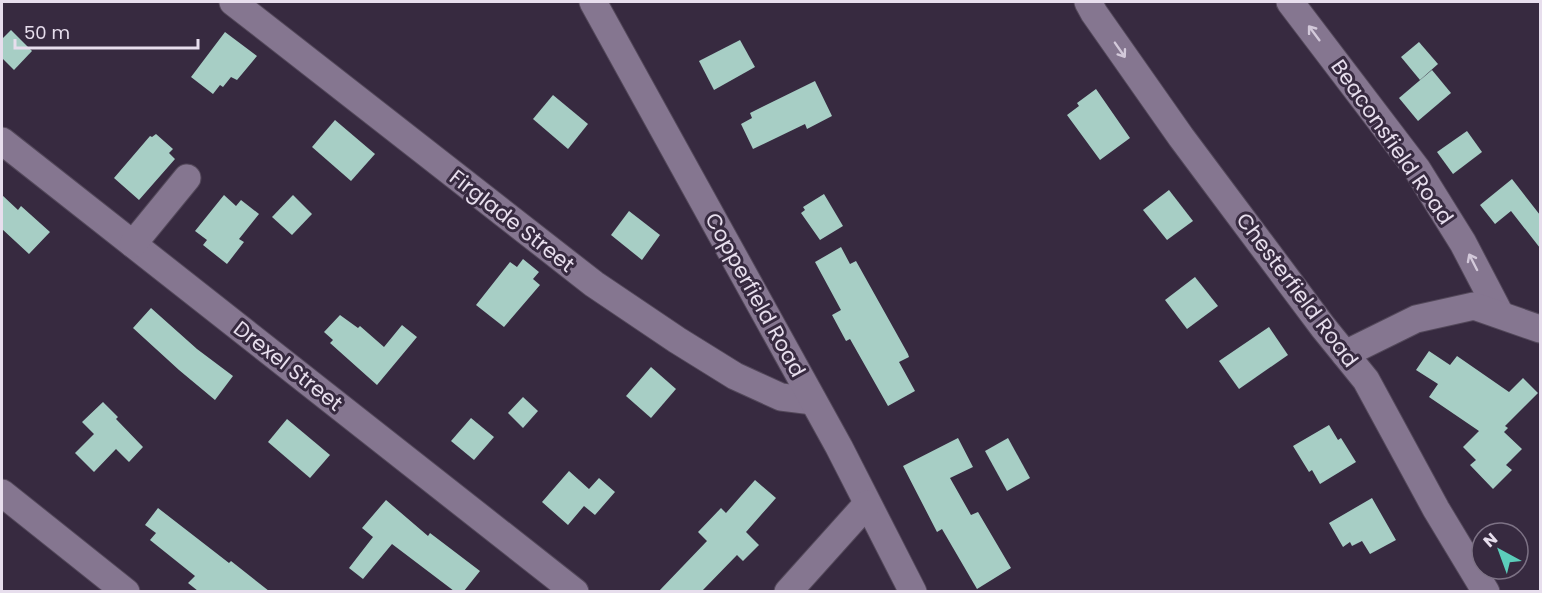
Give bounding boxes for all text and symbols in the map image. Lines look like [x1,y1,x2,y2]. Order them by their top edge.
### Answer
scale bar [15,12,198,50]
text: 50 m [24,20,70,45]
one-way arrow [1307,26,1320,42]
one-way arrow [1114,42,1126,58]
street label: Beaconsfield Road [1325,53,1460,230]
street label: Firglade Street [444,163,581,279]
street label: Chesterfield Road [1230,206,1365,373]
street label: Copperfield Road [698,207,813,382]
one-way arrow [1467,254,1479,271]
street label: Drexel Street [228,314,349,417]
north arrow [1470,521,1530,581]
text: N [1478,527,1503,553]

